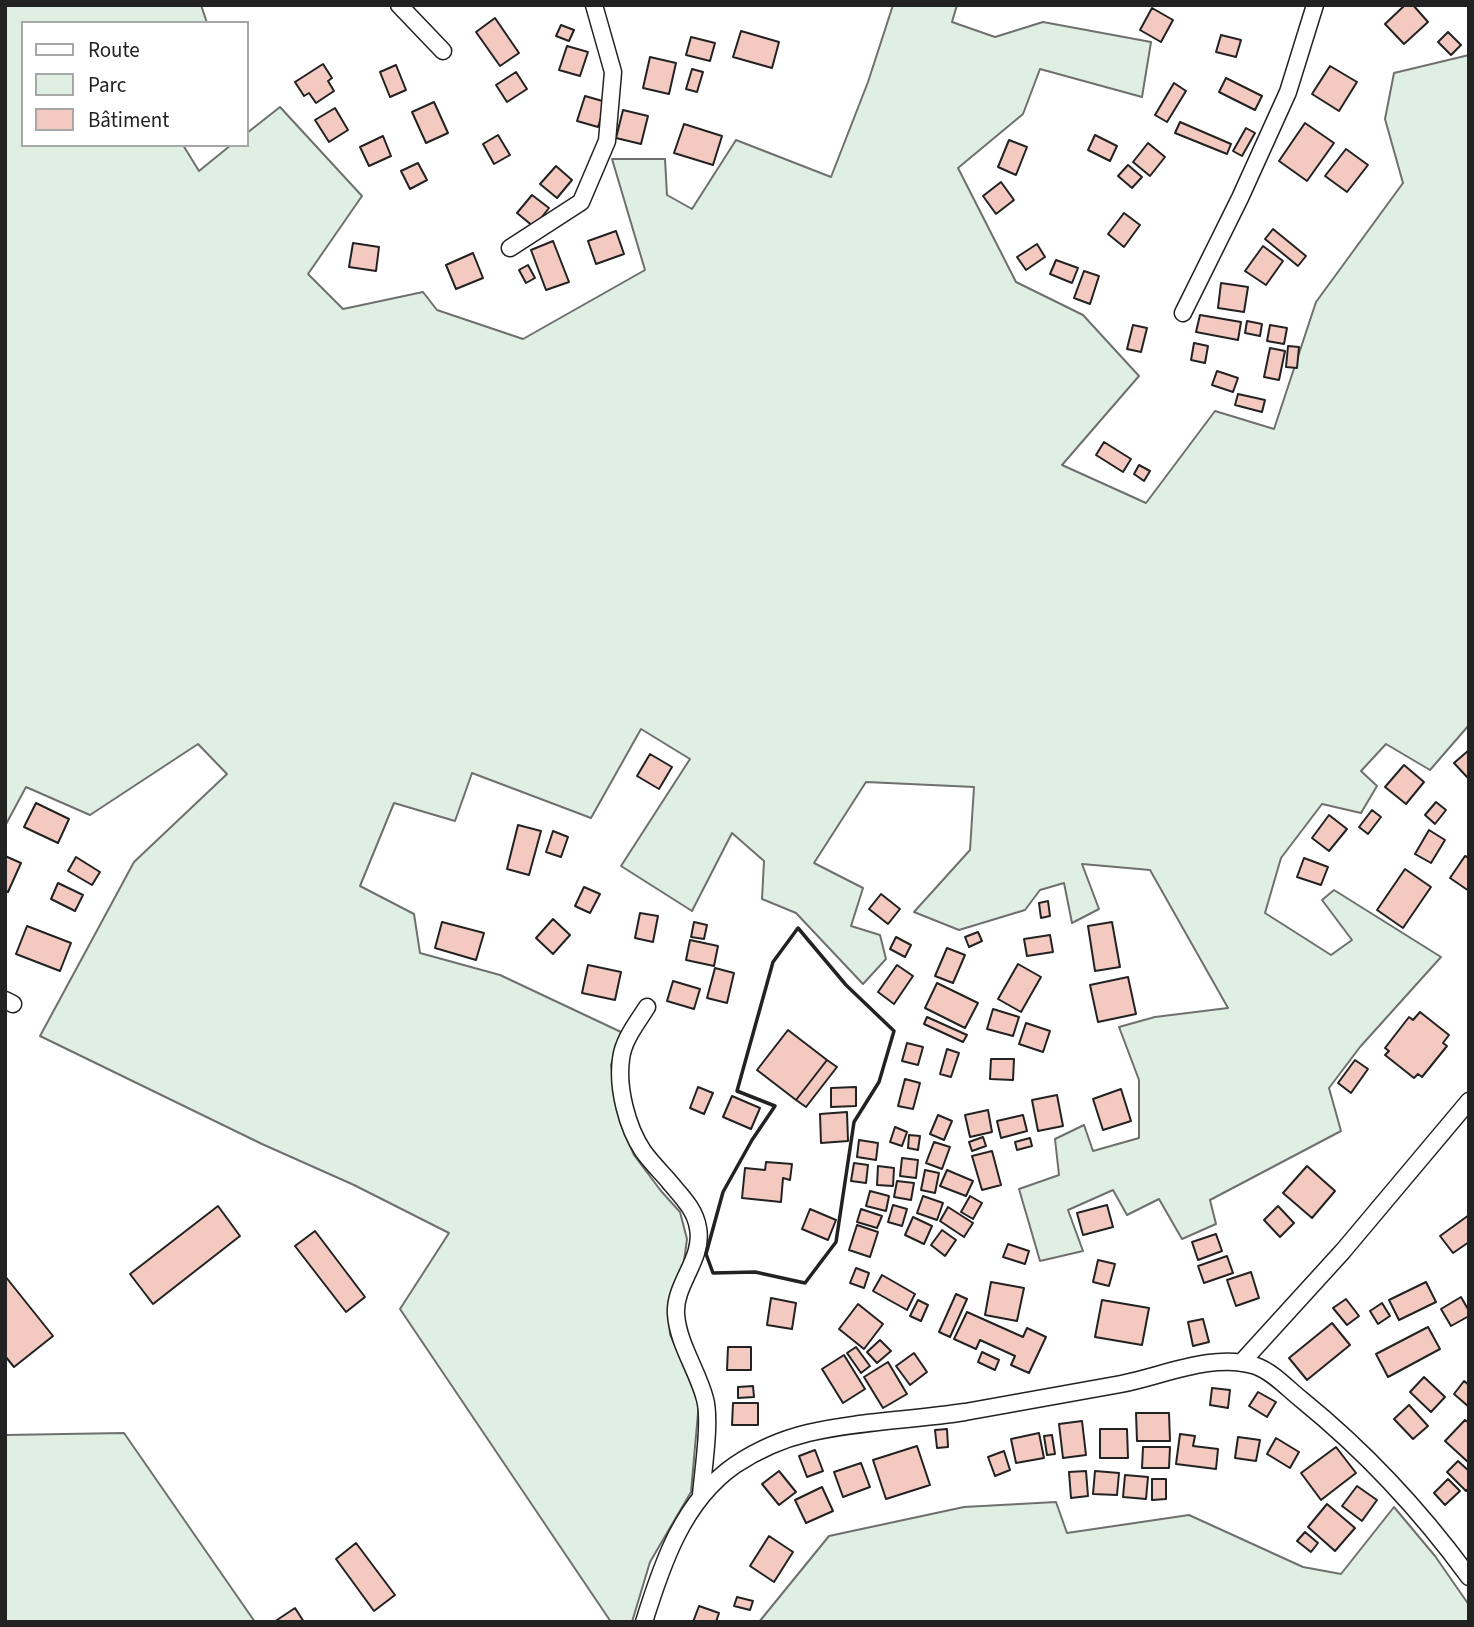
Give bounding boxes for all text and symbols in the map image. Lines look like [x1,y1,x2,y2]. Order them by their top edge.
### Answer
legend [21,21,248,147]
text: Route [88,35,140,65]
text: Parc [88,70,126,100]
text: Bâtiment [88,105,169,135]

